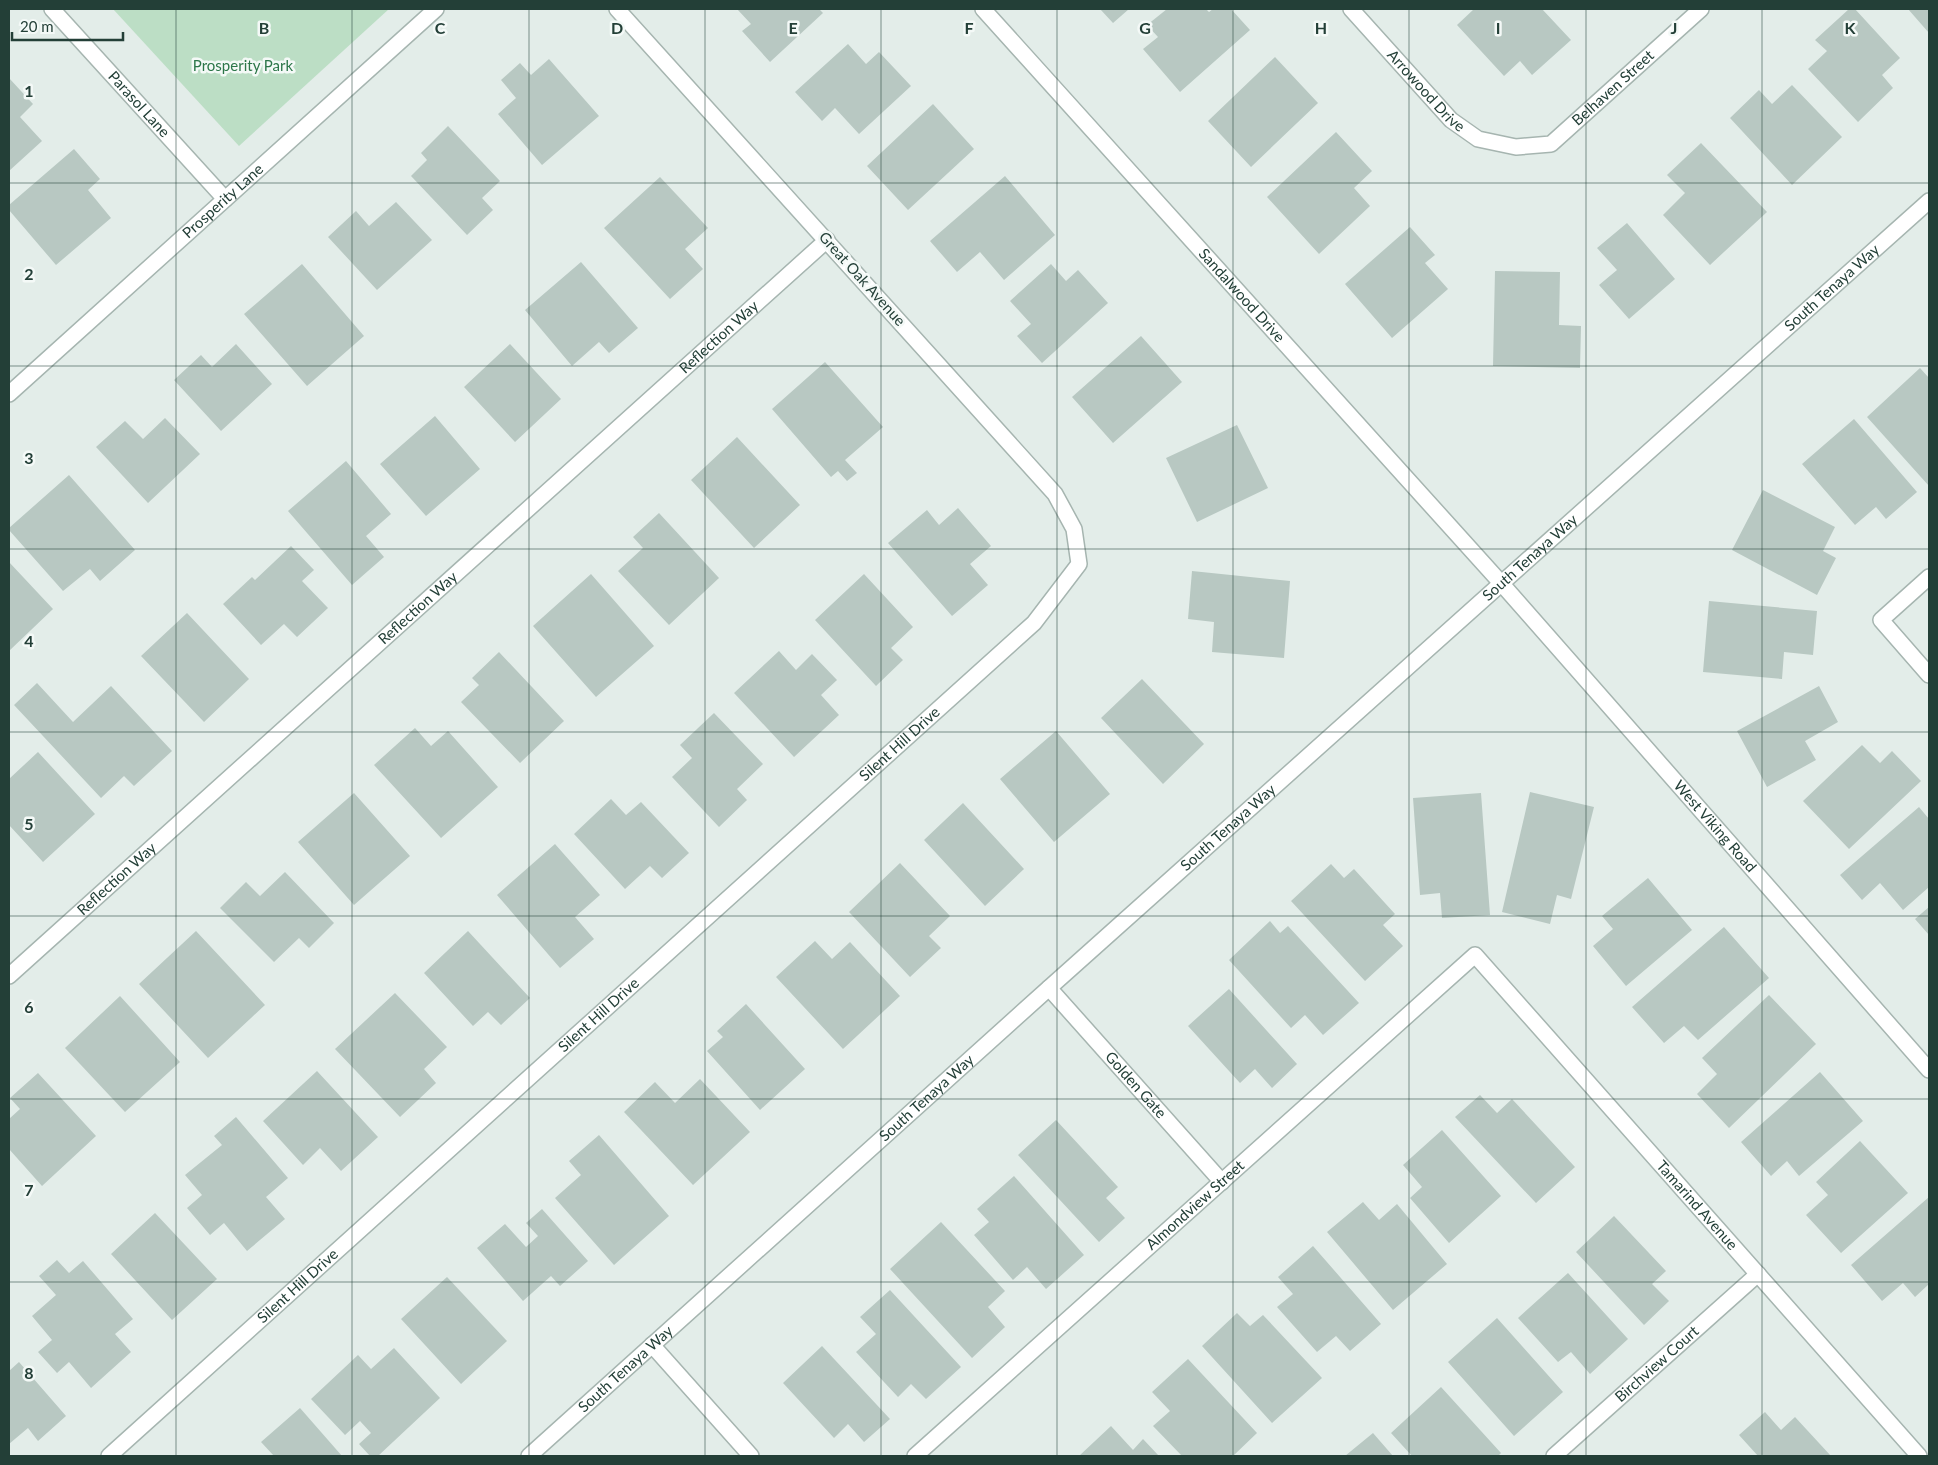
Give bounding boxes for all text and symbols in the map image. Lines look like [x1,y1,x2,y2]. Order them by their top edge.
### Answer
scale bar [12,10,124,42]
text: 20 m [20,17,54,35]
text: B [259,18,269,37]
text: C [435,18,446,37]
text: D [611,18,623,37]
text: E [788,18,798,37]
text: F [964,18,974,37]
text: G [1139,18,1151,37]
text: H [1315,18,1327,37]
text: I [1496,18,1500,37]
text: J [1671,18,1677,37]
text: K [1845,18,1857,37]
street label: Arrowood Drive [1384,45,1469,135]
street label: Belhaven Street [1568,45,1658,129]
park label: Prosperity Park [193,56,294,74]
street label: Parasol Lane [105,67,174,140]
text: 1 [24,81,34,100]
street label: Prosperity Lane [178,159,266,241]
street label: Great Oak Avenue [816,228,910,329]
street label: South Tenaya Way [1780,240,1883,334]
street label: Sandalwood Drive [1195,244,1289,346]
text: 2 [24,264,34,283]
street label: Reflection Way [675,296,762,377]
text: 3 [24,448,34,467]
street label: South Tenaya Way [1478,510,1581,604]
street label: Reflection Way [374,567,461,648]
text: 4 [24,631,34,650]
street label: Silent Hill Drive [855,702,943,784]
street label: West Viking Road [1671,776,1761,875]
street label: South Tenaya Way [1176,780,1279,874]
text: 5 [24,814,34,833]
street label: Reflection Way [73,838,160,918]
street label: Silent Hill Drive [554,973,642,1055]
text: 6 [24,997,34,1016]
street label: Golden Gate [1102,1047,1171,1121]
street label: South Tenaya Way [875,1050,977,1145]
street label: Almondview Street [1142,1156,1248,1253]
street label: Tamarind Avenue [1653,1156,1742,1253]
text: 7 [24,1180,34,1199]
street label: Silent Hill Drive [253,1244,341,1326]
street label: South Tenaya Way [574,1321,676,1416]
street label: Birchview Court [1611,1321,1702,1405]
text: 8 [24,1363,34,1382]

